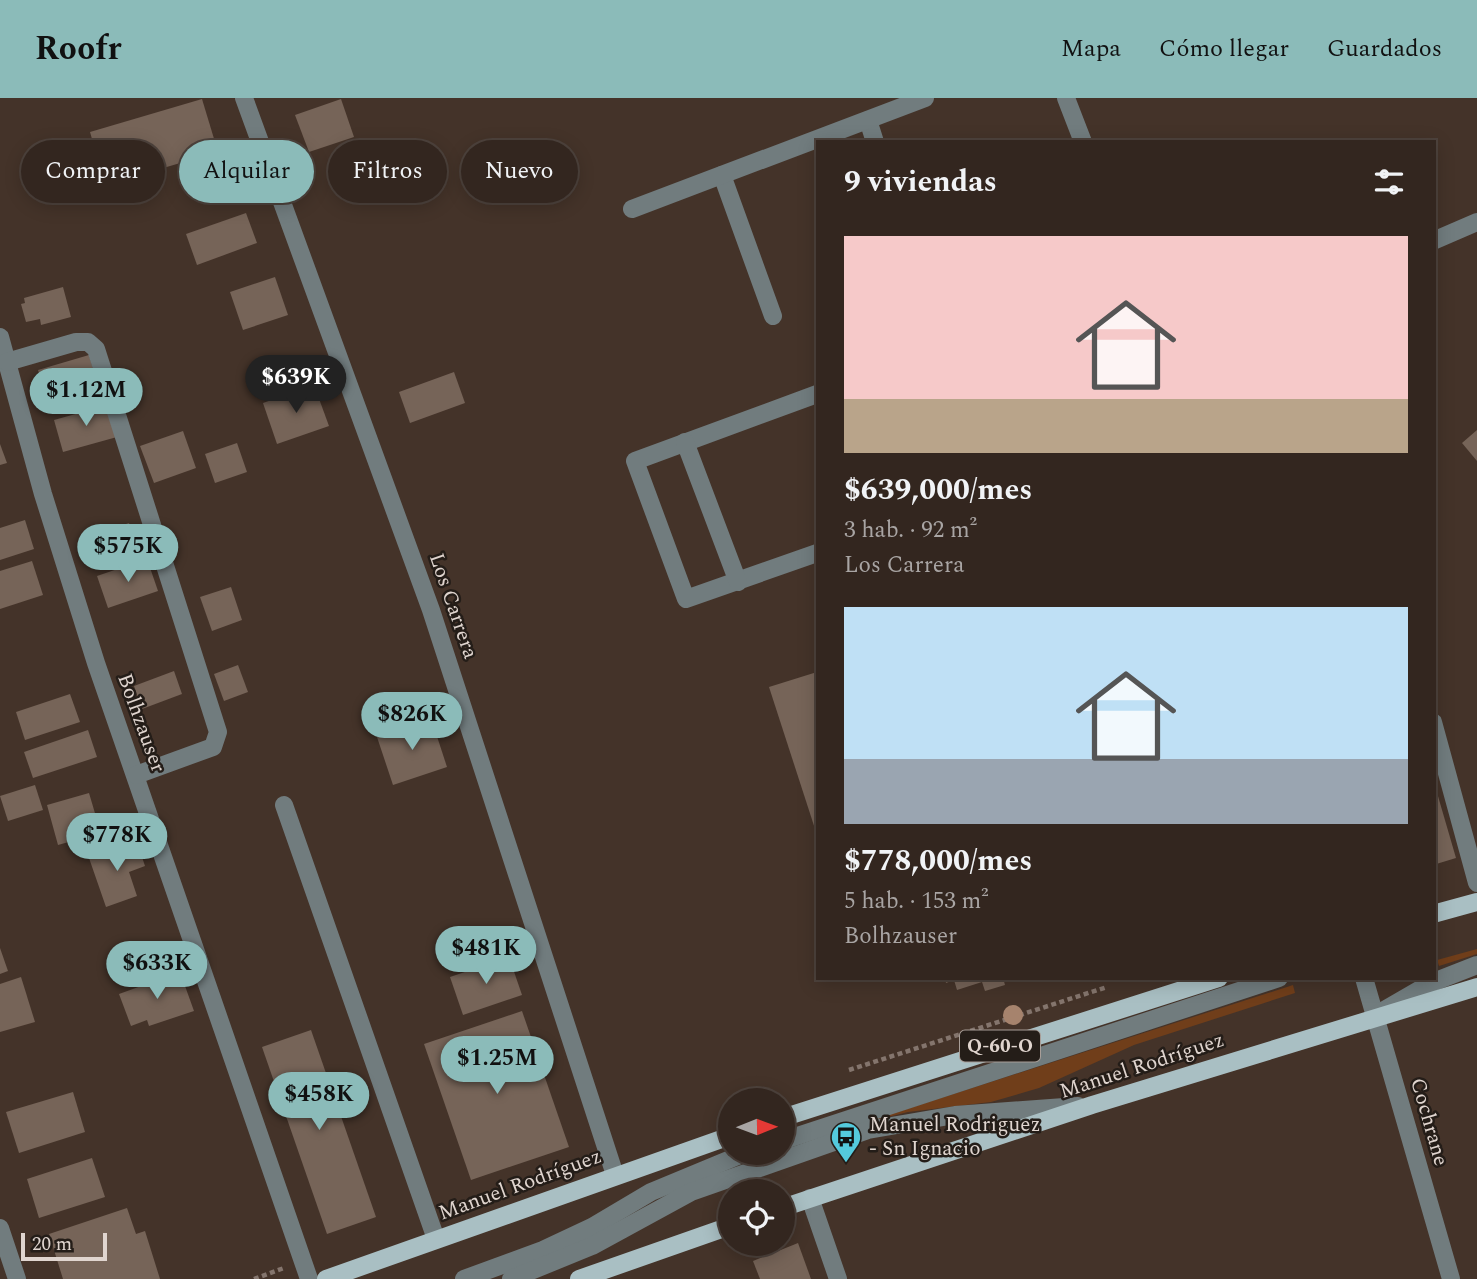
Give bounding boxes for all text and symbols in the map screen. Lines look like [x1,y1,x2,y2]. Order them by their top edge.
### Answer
text: Roofr [35,24,121,74]
text: Mapa [1061,31,1121,67]
text: Cómo llegar [1159,31,1289,67]
text: Guardados [1327,31,1442,67]
chip: Comprar [21,140,165,203]
chip: Alquilar [179,140,314,203]
chip: Filtros [328,140,447,203]
chip: Nuevo [461,140,578,203]
text: 9 viviendas [844,159,997,205]
icon: filters [1370,163,1408,201]
icon: home [1063,282,1189,408]
pin: $639K [247,356,345,415]
text: $639K [261,360,331,395]
pin: $1.12M [29,368,143,428]
text: $1.12M [46,373,126,408]
text: $639,000/mes [844,467,1032,513]
text: 3 hab. · 92 m² [844,513,977,548]
pin: $575K [79,524,177,584]
text: $575K [93,529,163,564]
text: Los Carrera [844,548,965,583]
street label: Los Carrera [420,549,486,664]
icon: home [1063,653,1189,779]
street label: Bolhzauser [108,669,174,777]
pin: $826K [363,692,461,752]
text: $826K [377,697,447,732]
pin: $778K [68,814,166,873]
text: $778K [82,818,152,853]
text: $778,000/mes [844,838,1032,884]
text: 5 hab. · 153 m² [844,884,989,919]
text: Bolhzauser [844,919,957,954]
pin: $481K [437,926,535,986]
text: $481K [451,931,521,966]
pin: $633K [108,942,206,1001]
text: $633K [122,946,192,981]
street label: Manuel Rodríguez [1055,1024,1229,1108]
road number: Q-60-O [960,1030,1040,1062]
pin: $1.25M [440,1037,554,1096]
text: $1.25M [457,1041,537,1076]
pin: $458K [270,1072,368,1132]
street label: Cochrane [1401,1074,1457,1170]
text: $458K [284,1077,354,1112]
north arrow [718,1088,794,1166]
map controls [718,1088,795,1256]
place label: Manuel Rodriguez - Sn Ignacio [869,1109,1041,1165]
bus stop icon: Manuel Rodriguez - Sn Ignacio [829,1120,863,1164]
street label: Manuel Rodríguez [434,1141,606,1229]
button: locate [718,1179,795,1256]
scale bar [21,1230,107,1262]
text: 20 m [32,1230,72,1259]

